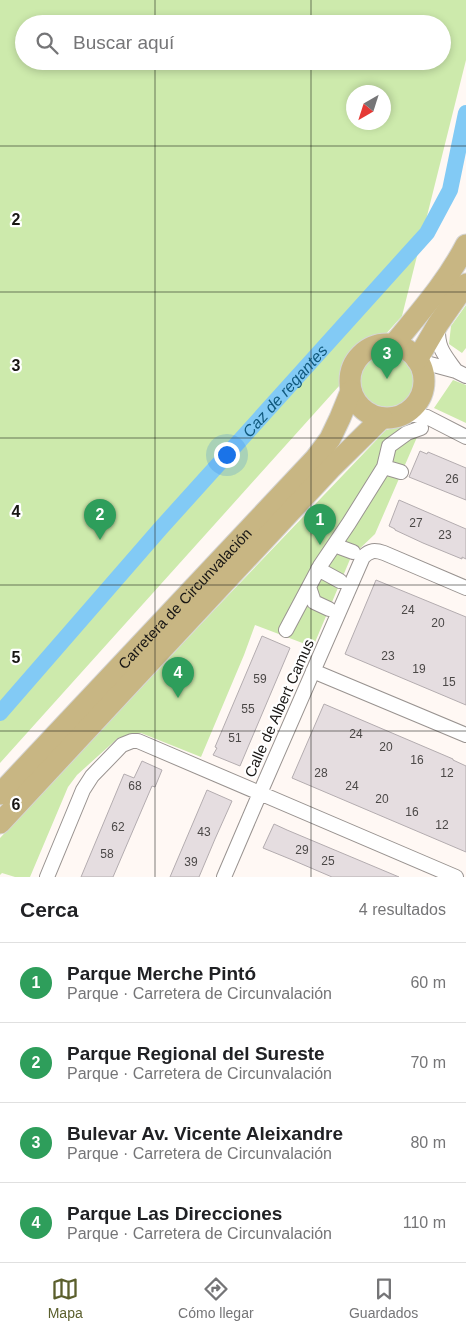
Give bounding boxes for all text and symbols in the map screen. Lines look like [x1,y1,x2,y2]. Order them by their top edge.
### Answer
search box [15,15,451,70]
icon: search [33,29,61,57]
text: Buscar aquí [73,32,174,53]
north arrow [346,85,391,130]
text: 2 [12,211,21,228]
pin: 3 [371,338,403,379]
water label: Caz de regantes [239,341,330,440]
text: 3 [12,357,21,374]
your location [214,442,240,468]
house number: 26 [445,472,459,486]
pin: 2 [84,499,116,540]
text: 4 [12,503,21,520]
pin: 1 [304,504,336,545]
house number: 27 [409,516,423,530]
street label: Carretera de Circunvalación [114,524,254,672]
house number: 23 [438,528,452,542]
house number: 24 [401,603,415,617]
house number: 20 [431,616,445,630]
street label: Calle de Albert Camus [241,636,317,780]
text: 5 [12,649,21,666]
house number: 23 [381,649,395,663]
pin: 4 [162,657,194,698]
house number: 19 [412,662,426,676]
house number: 59 [253,672,267,686]
house number: 15 [442,675,456,689]
house number: 55 [241,702,255,716]
house number: 24 [349,727,363,741]
house number: 51 [228,731,242,745]
house number: 20 [379,740,393,754]
house number: 16 [410,753,424,767]
house number: 28 [314,766,328,780]
house number: 12 [440,766,454,780]
house number: 68 [128,779,142,793]
house number: 24 [345,779,359,793]
house number: 20 [375,792,389,806]
text: 6 [12,796,21,813]
house number: 16 [405,805,419,819]
house number: 12 [435,818,449,832]
house number: 62 [111,820,125,834]
house number: 43 [197,825,211,839]
house number: 29 [295,843,309,857]
house number: 58 [100,847,114,861]
house number: 25 [321,854,335,868]
house number: 39 [184,855,198,869]
text: Cerca [20,898,78,921]
text: 4 resultados [359,901,446,918]
text: Parque Merche Pintó [67,963,256,984]
text: 1 [32,974,40,991]
text: 60 m [410,974,446,991]
text: Parque · Carretera de Circunvalación [67,985,332,1002]
text: Parque Regional del Sureste [67,1043,325,1064]
text: 2 [32,1054,40,1071]
text: 70 m [410,1054,446,1071]
text: Parque · Carretera de Circunvalación [67,1065,332,1082]
text: Bulevar Av. Vicente Aleixandre [67,1123,343,1144]
text: 3 [32,1134,40,1151]
text: 80 m [410,1134,446,1151]
text: Parque · Carretera de Circunvalación [67,1145,332,1162]
text: Parque Las Direcciones [67,1203,282,1224]
text: 4 [32,1214,40,1231]
text: 110 m [403,1214,446,1231]
text: Parque · Carretera de Circunvalación [67,1225,332,1242]
tab: Mapa [48,1275,83,1321]
tab: Cómo llegar [178,1275,254,1321]
tab: Guardados [349,1275,418,1321]

